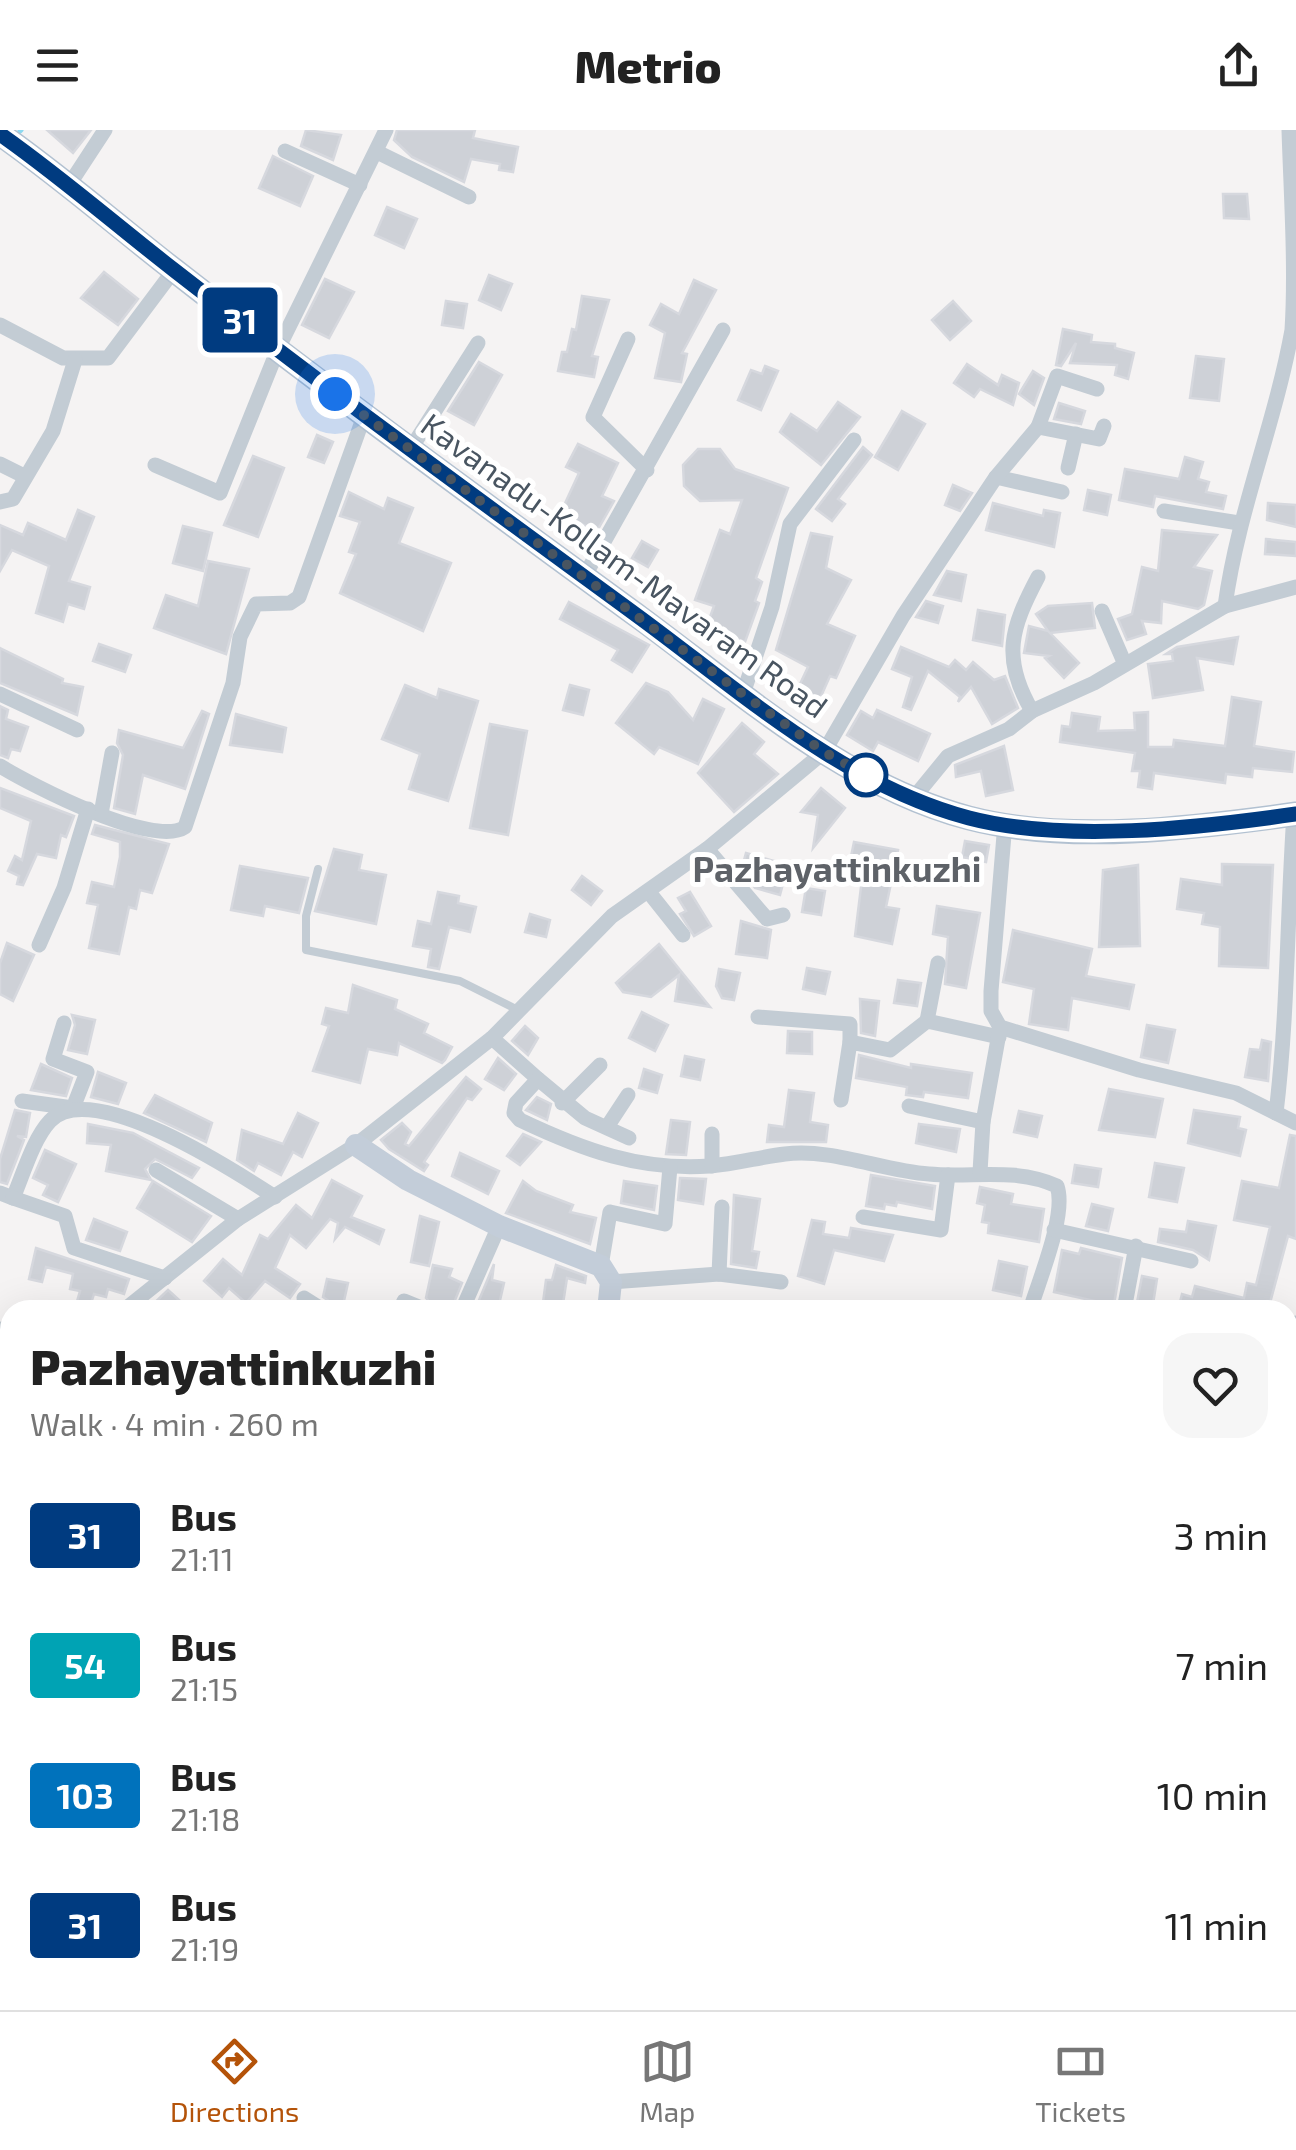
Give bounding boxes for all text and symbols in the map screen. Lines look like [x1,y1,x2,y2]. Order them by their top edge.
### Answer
icon: menu [30,38,85,93]
text: Metrio [574,38,722,92]
icon: share [1211,38,1266,93]
line badge: 31 [195,288,285,352]
text: 31 [223,299,257,341]
your location [310,369,360,419]
street label: Kavanadu-Kollam-Mavaram Road [415,404,836,725]
unlabelled marker [845,754,887,796]
district label: Pazhayattinkuzhi [693,847,982,890]
button: heart [1163,1333,1268,1438]
text: Pazhayattinkuzhi [30,1337,436,1395]
text: Walk · 4 min · 260 m [30,1404,319,1442]
text: Bus [170,1493,237,1539]
text: 3 min [1174,1512,1268,1558]
text: 31 [68,1514,102,1556]
text: 21:11 [170,1539,234,1577]
text: Bus [170,1623,237,1669]
text: 7 min [1175,1642,1268,1688]
text: 54 [64,1644,106,1686]
text: 21:15 [170,1669,238,1707]
text: Bus [170,1753,237,1799]
text: 10 min [1157,1772,1268,1818]
text: 103 [56,1774,114,1816]
text: 21:18 [170,1799,240,1837]
text: Bus [170,1883,237,1929]
text: 11 min [1164,1902,1268,1948]
text: 31 [68,1904,102,1946]
text: 21:19 [170,1929,239,1967]
tab: Directions [170,2034,299,2128]
tab: Map [639,2034,695,2128]
tab: Tickets [1035,2034,1126,2128]

